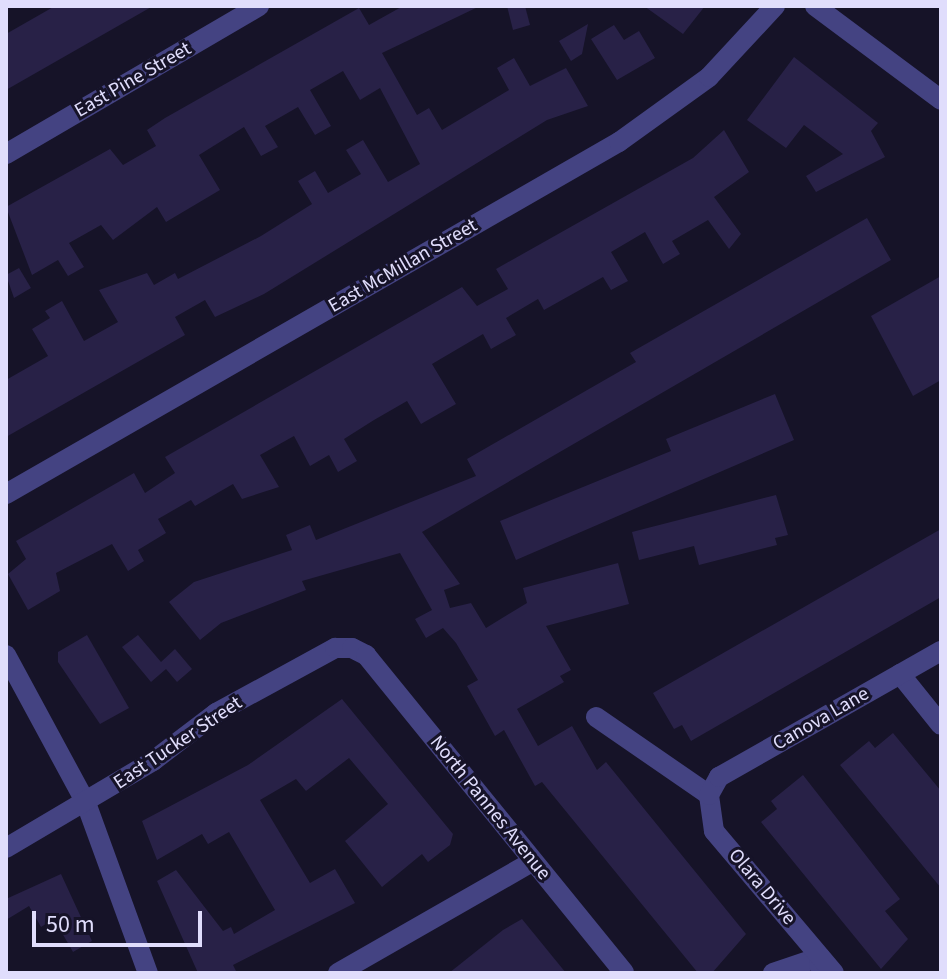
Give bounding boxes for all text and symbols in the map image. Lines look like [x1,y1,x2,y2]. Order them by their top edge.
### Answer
street label: East Pine Street [70,37,196,123]
street label: East McMillan Street [324,214,482,318]
street label: Canova Lane [769,682,873,756]
street label: East Tucker Street [109,691,247,795]
street label: North Pannes Avenue [424,731,556,885]
street label: Olara Drive [723,844,801,930]
scale bar [36,895,206,945]
text: 50 m [46,907,95,942]

